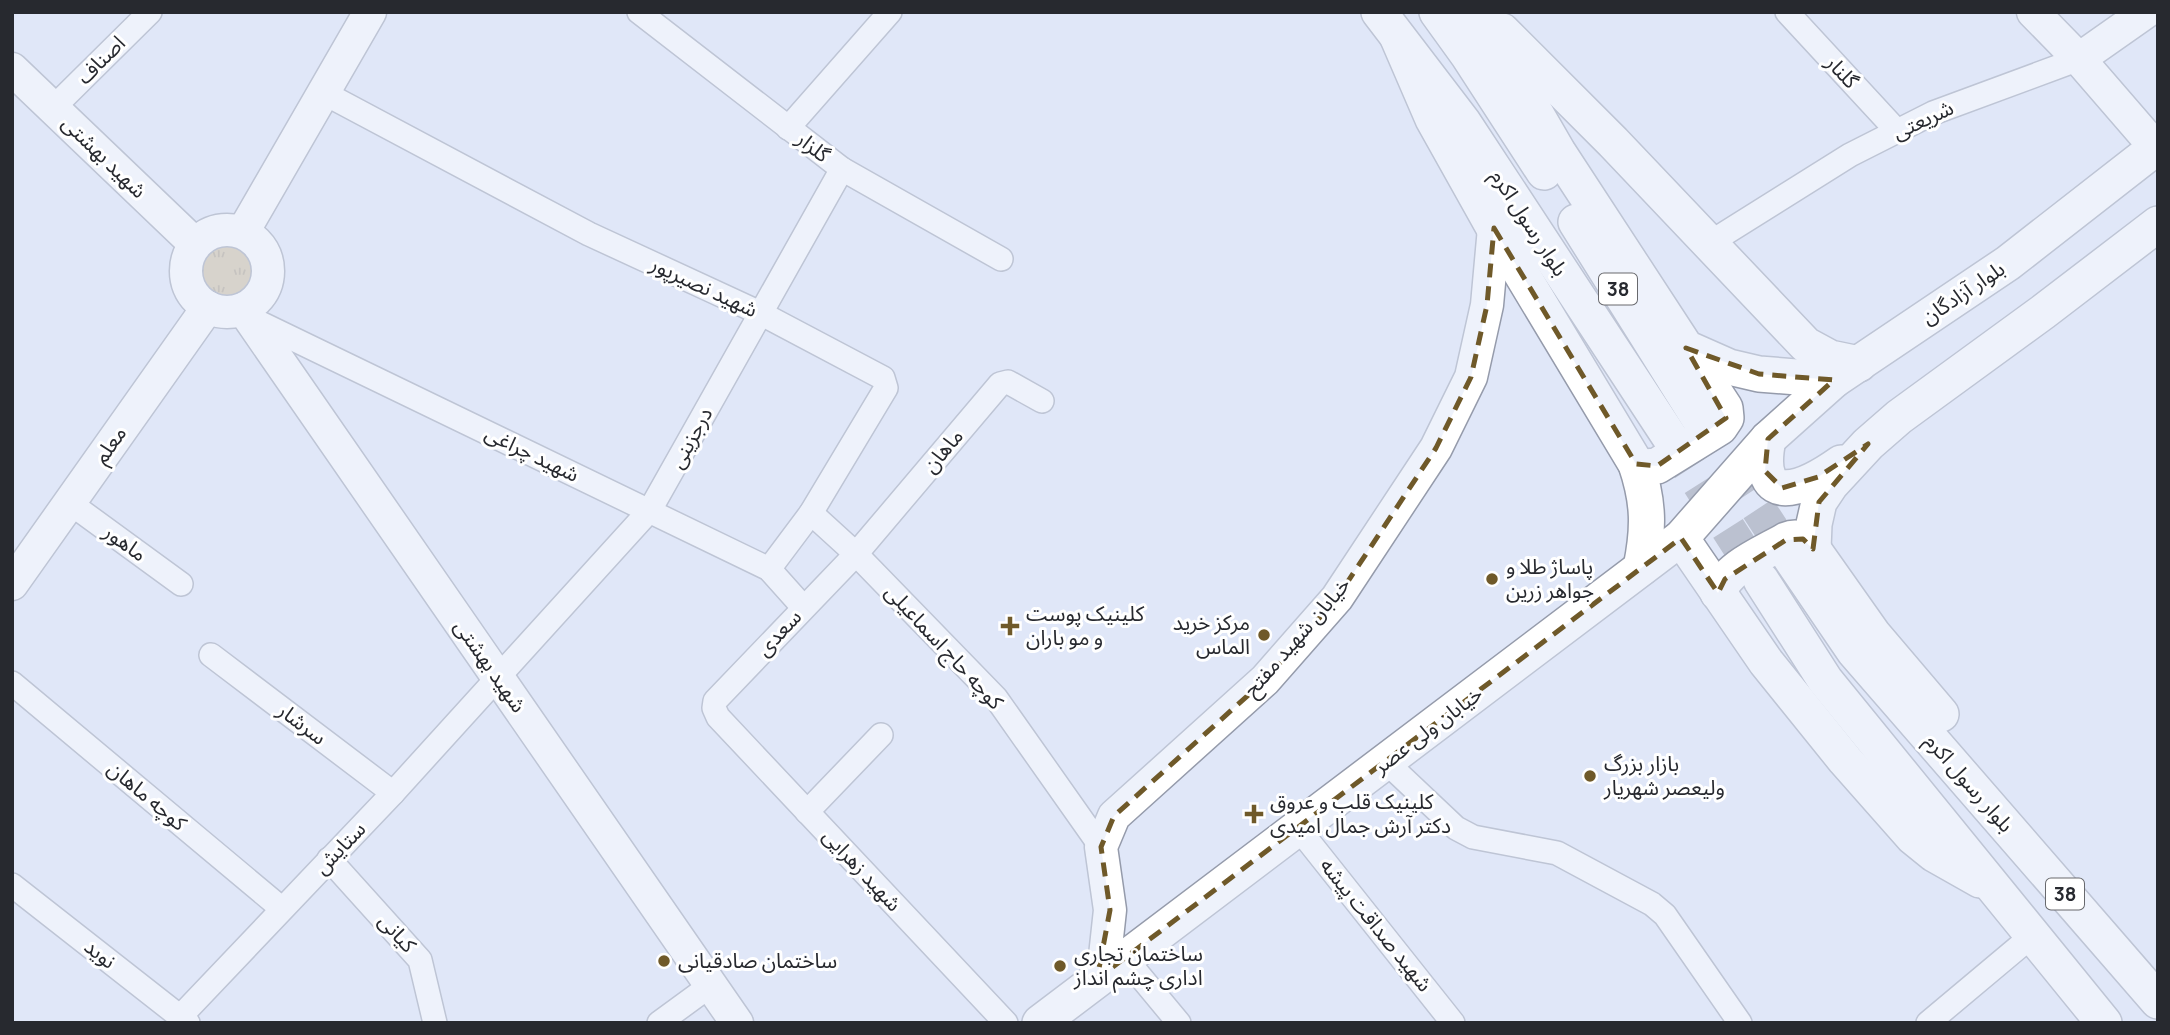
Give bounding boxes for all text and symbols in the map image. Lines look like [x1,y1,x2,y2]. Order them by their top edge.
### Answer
street label: اصناف [70,29,131,90]
street label: گلنار [1820,48,1865,94]
street label: شریعتی [1887,93,1958,145]
street label: شهید بهشتی [56,109,153,204]
street label: گلزار [790,124,836,168]
street label: بلوار رسول اکرم [1482,164,1575,283]
street label: شهید نصیرپور [645,249,763,323]
street label: بلوار آزادگان [1915,254,2010,330]
road number: 38 [1599,274,1637,304]
street label: درجزینی [662,402,718,473]
street label: شهید چراغی [481,418,584,488]
street label: معلم [86,420,134,470]
street label: ماهان [916,422,969,478]
street label: ماهور [98,517,153,567]
place label: پاساژ طلا و جواهر زرین [1506,552,1594,604]
street label: خیابان شهید مفتح [1237,571,1357,703]
marker: پاساژ طلا و جواهر زرین [1484,571,1500,587]
street label: کوچه حاج اسماعیلی [878,578,1010,716]
place label: کلینیک پوست و مو باران [1026,599,1144,651]
street label: سعدی [749,603,807,662]
place label: مرکز خرید الماس [1173,608,1250,660]
street label: شهید بهشتی [448,613,533,718]
marker: کلینیک پوست و مو باران [1000,616,1020,636]
marker: مرکز خرید الماس [1256,627,1272,643]
street label: خیابان ولی عصر [1366,679,1488,780]
street label: سرشار [272,695,333,751]
street label: بلوار رسول اکرم [1917,727,2020,840]
place label: بازار بزرگ ولیعصر شهریار [1603,749,1725,801]
street label: کوچه ماهان [102,754,193,837]
marker: بازار بزرگ ولیعصر شهریار [1582,768,1598,784]
place label: کلینیک قلب و عروق دکتر آرش جمال امیدی [1270,787,1451,839]
marker: کلینیک قلب و عروق دکتر آرش جمال امیدی [1244,804,1264,824]
street label: ستایش [307,815,371,880]
street label: شهید زهرایی [817,822,908,917]
street label: شهید صداقت پیشه [1314,852,1439,997]
road number: 38 [2046,878,2084,909]
street label: کیانی [373,907,423,958]
street label: نوید [79,932,122,974]
place label: ساختمان تجاری اداری چشم انداز [1073,939,1203,993]
place label: ساختمان صادقیانی [678,946,837,974]
marker: ساختمان صادقیانی [656,953,672,969]
marker: ساختمان تجاری اداری چشم انداز [1052,958,1068,974]

